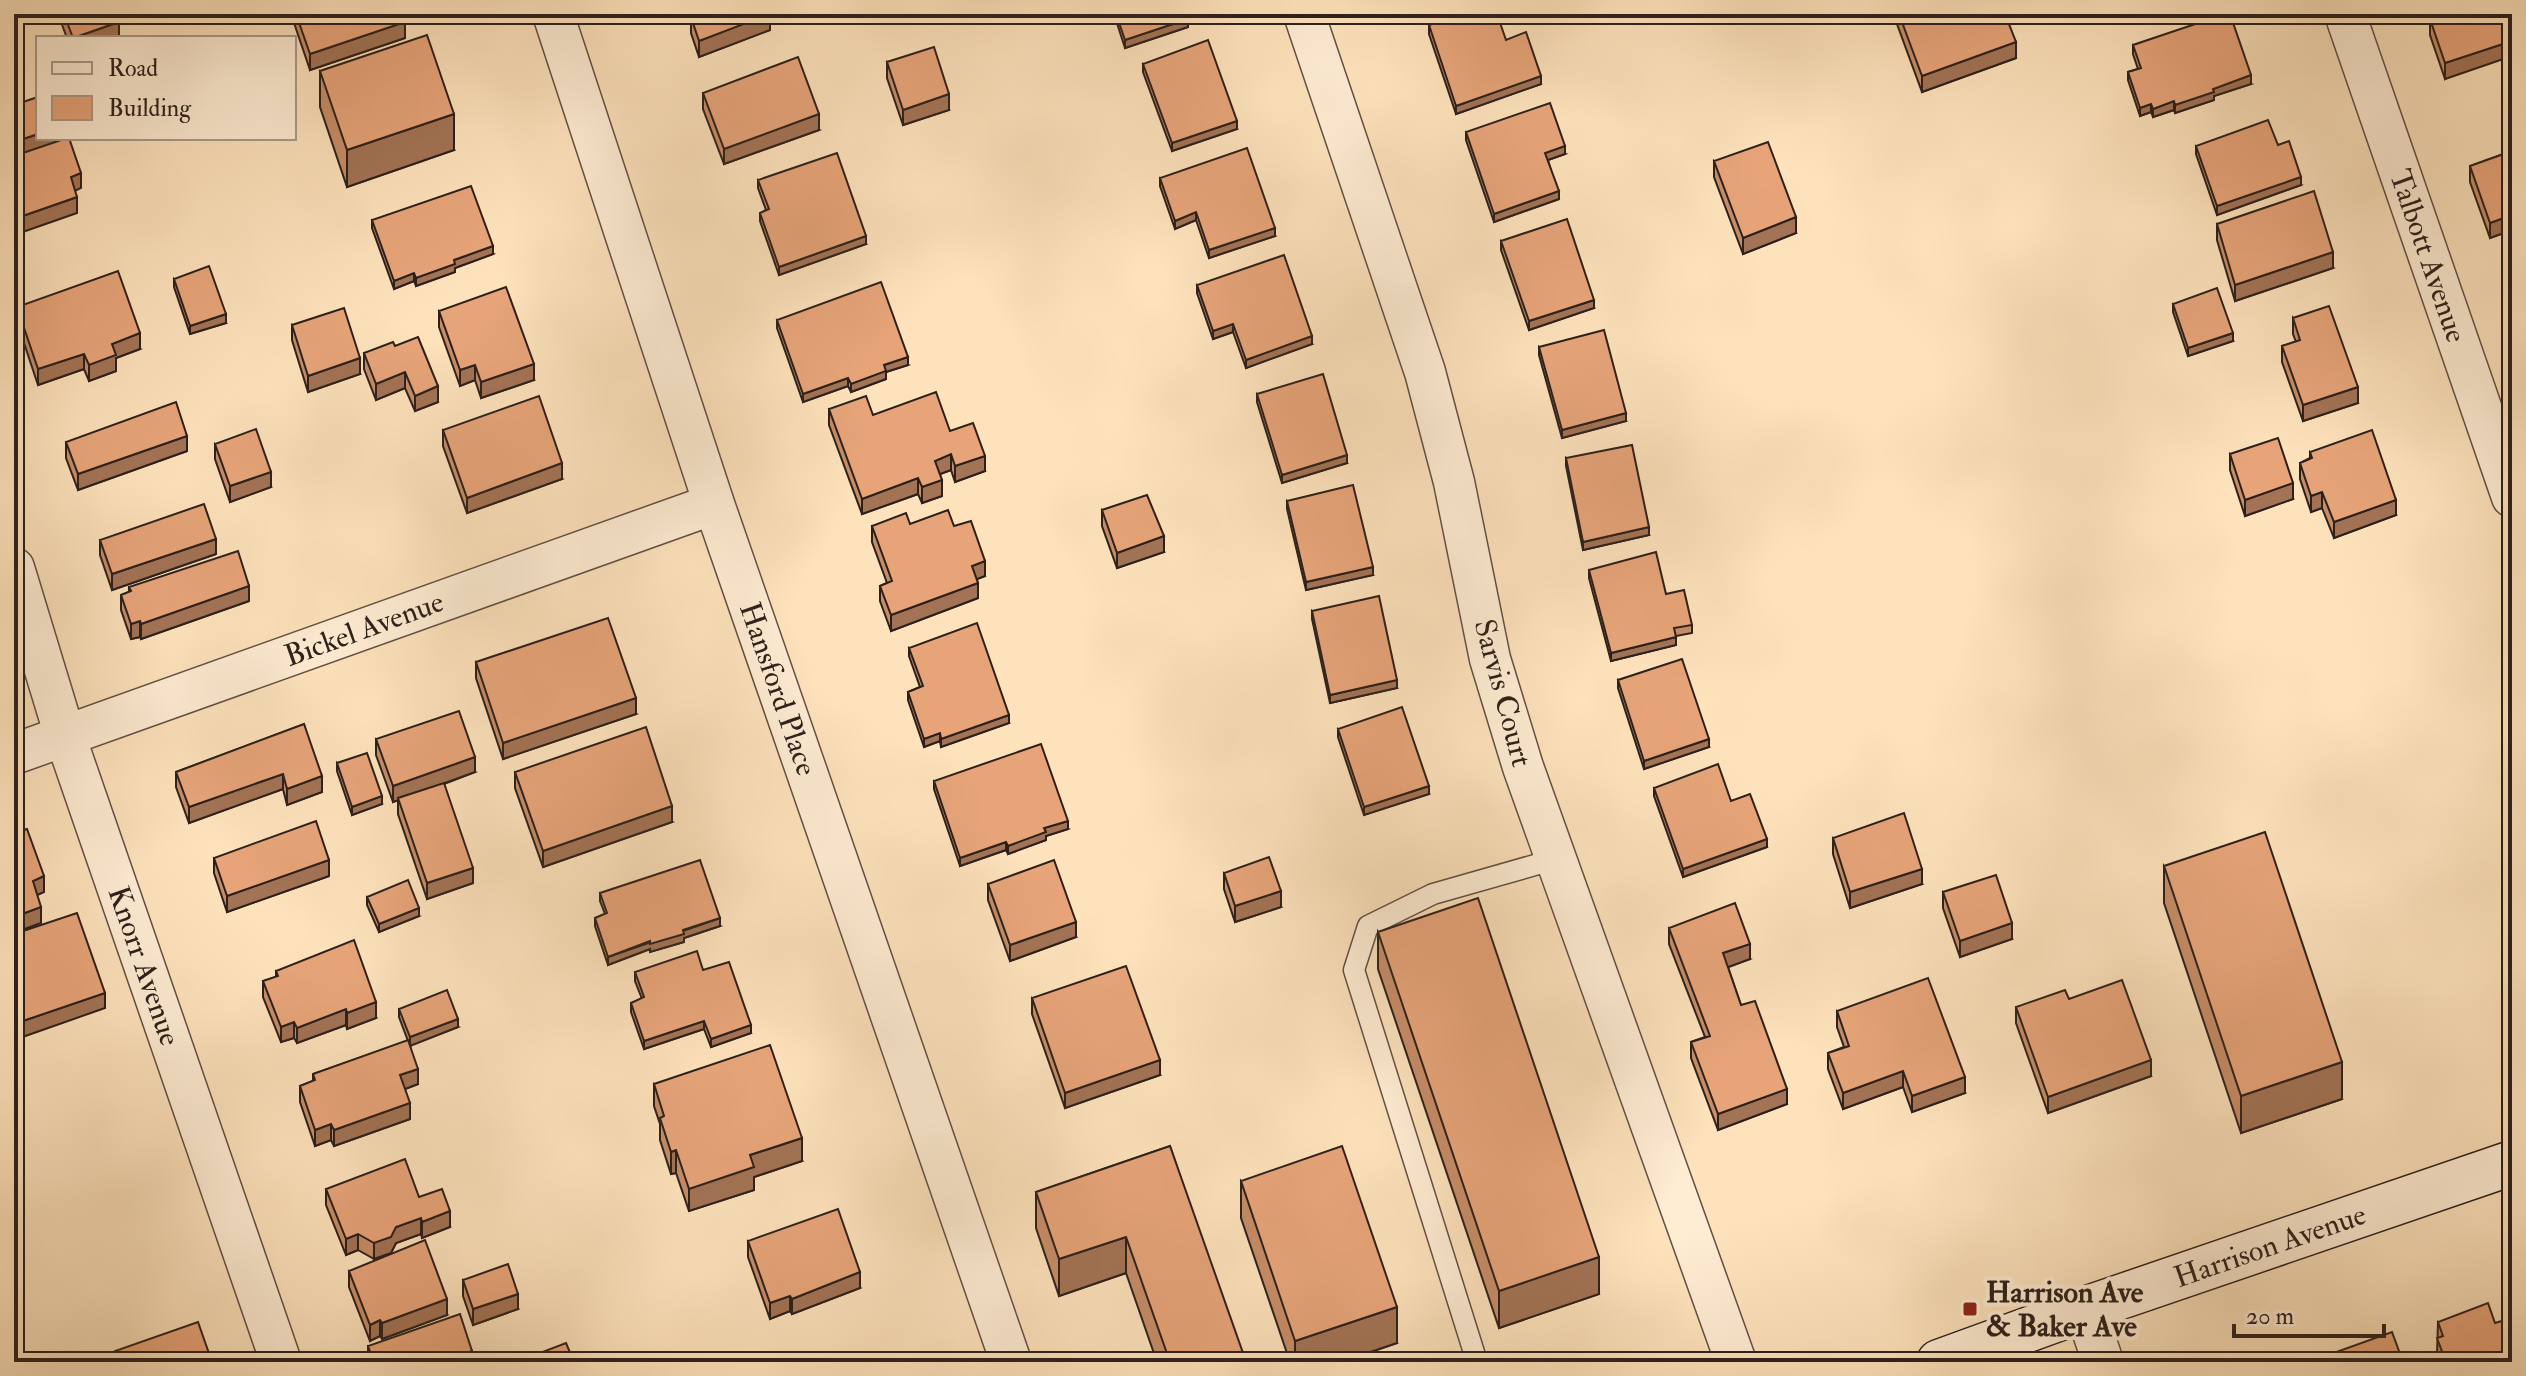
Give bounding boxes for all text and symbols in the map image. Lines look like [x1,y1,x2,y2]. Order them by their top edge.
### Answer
legend [36,36,296,140]
text: Road [108,53,158,84]
text: Building [108,93,192,124]
street label: Talbott Avenue [2381,165,2475,347]
street label: Bickel Avenue [279,583,449,675]
street label: Hansford Place [731,597,825,781]
street label: Sarvis Court [1466,615,1540,771]
street label: Knorr Avenue [99,881,189,1051]
street label: Harrison Avenue [2169,1196,2371,1296]
place label: Harrison Ave & Baker Ave [1986,1274,2144,1345]
scale bar [2234,1288,2384,1338]
marker: Harrison Ave & Baker Ave [1961,1300,1979,1318]
text: 20 m [2246,1301,2295,1332]

